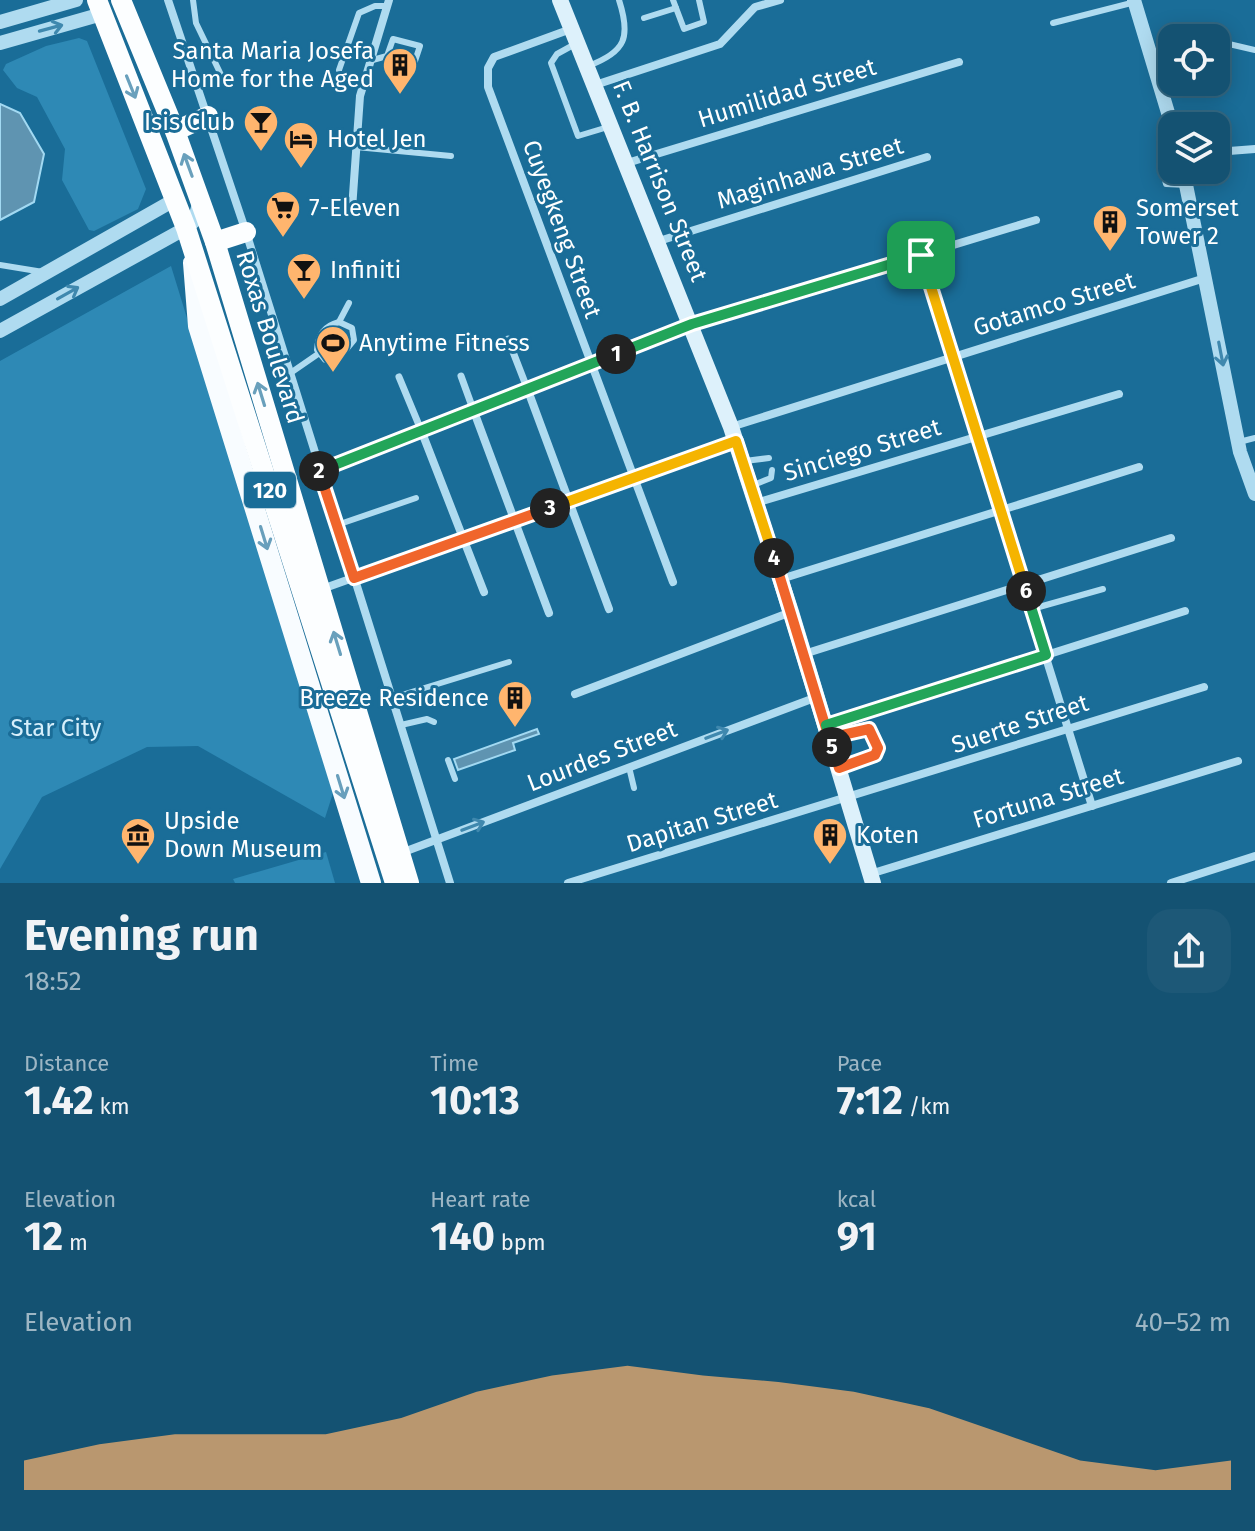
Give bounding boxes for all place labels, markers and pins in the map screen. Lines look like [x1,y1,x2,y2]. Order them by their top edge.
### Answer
place label: Santa Maria Josefa Home for the Aged [171,37,374,93]
building icon: Santa Maria Josefa Home for the Aged [381,46,419,96]
bar icon: Isis Club [242,103,280,153]
place label: Isis Club [144,108,235,136]
hotel icon: Hotel Jen [282,120,320,170]
place label: Hotel Jen [327,125,427,153]
supermarket icon: 7-Eleven [264,189,302,239]
place label: 7-Eleven [309,194,401,222]
place label: Somerset Tower 2 [1136,194,1239,250]
building icon: Somerset Tower 2 [1091,203,1129,253]
pin [887,221,955,289]
bar icon: Infiniti [285,251,323,301]
place label: Infiniti [330,256,401,284]
sports icon: Anytime Fitness [314,324,352,374]
place label: Anytime Fitness [359,329,530,357]
pin: 1 [596,334,636,374]
pin: 2 [299,451,339,491]
pin: 3 [530,488,570,528]
pin: 4 [754,538,794,578]
pin: 6 [1006,571,1046,611]
building icon: Breeze Residence [496,679,534,729]
place label: Breeze Residence [299,684,489,712]
pin: 5 [812,727,852,767]
place label: Upside Down Museum [164,807,323,863]
museum icon: Upside Down Museum [119,816,157,866]
building icon: Koten [811,816,849,866]
place label: Koten [856,821,919,849]

